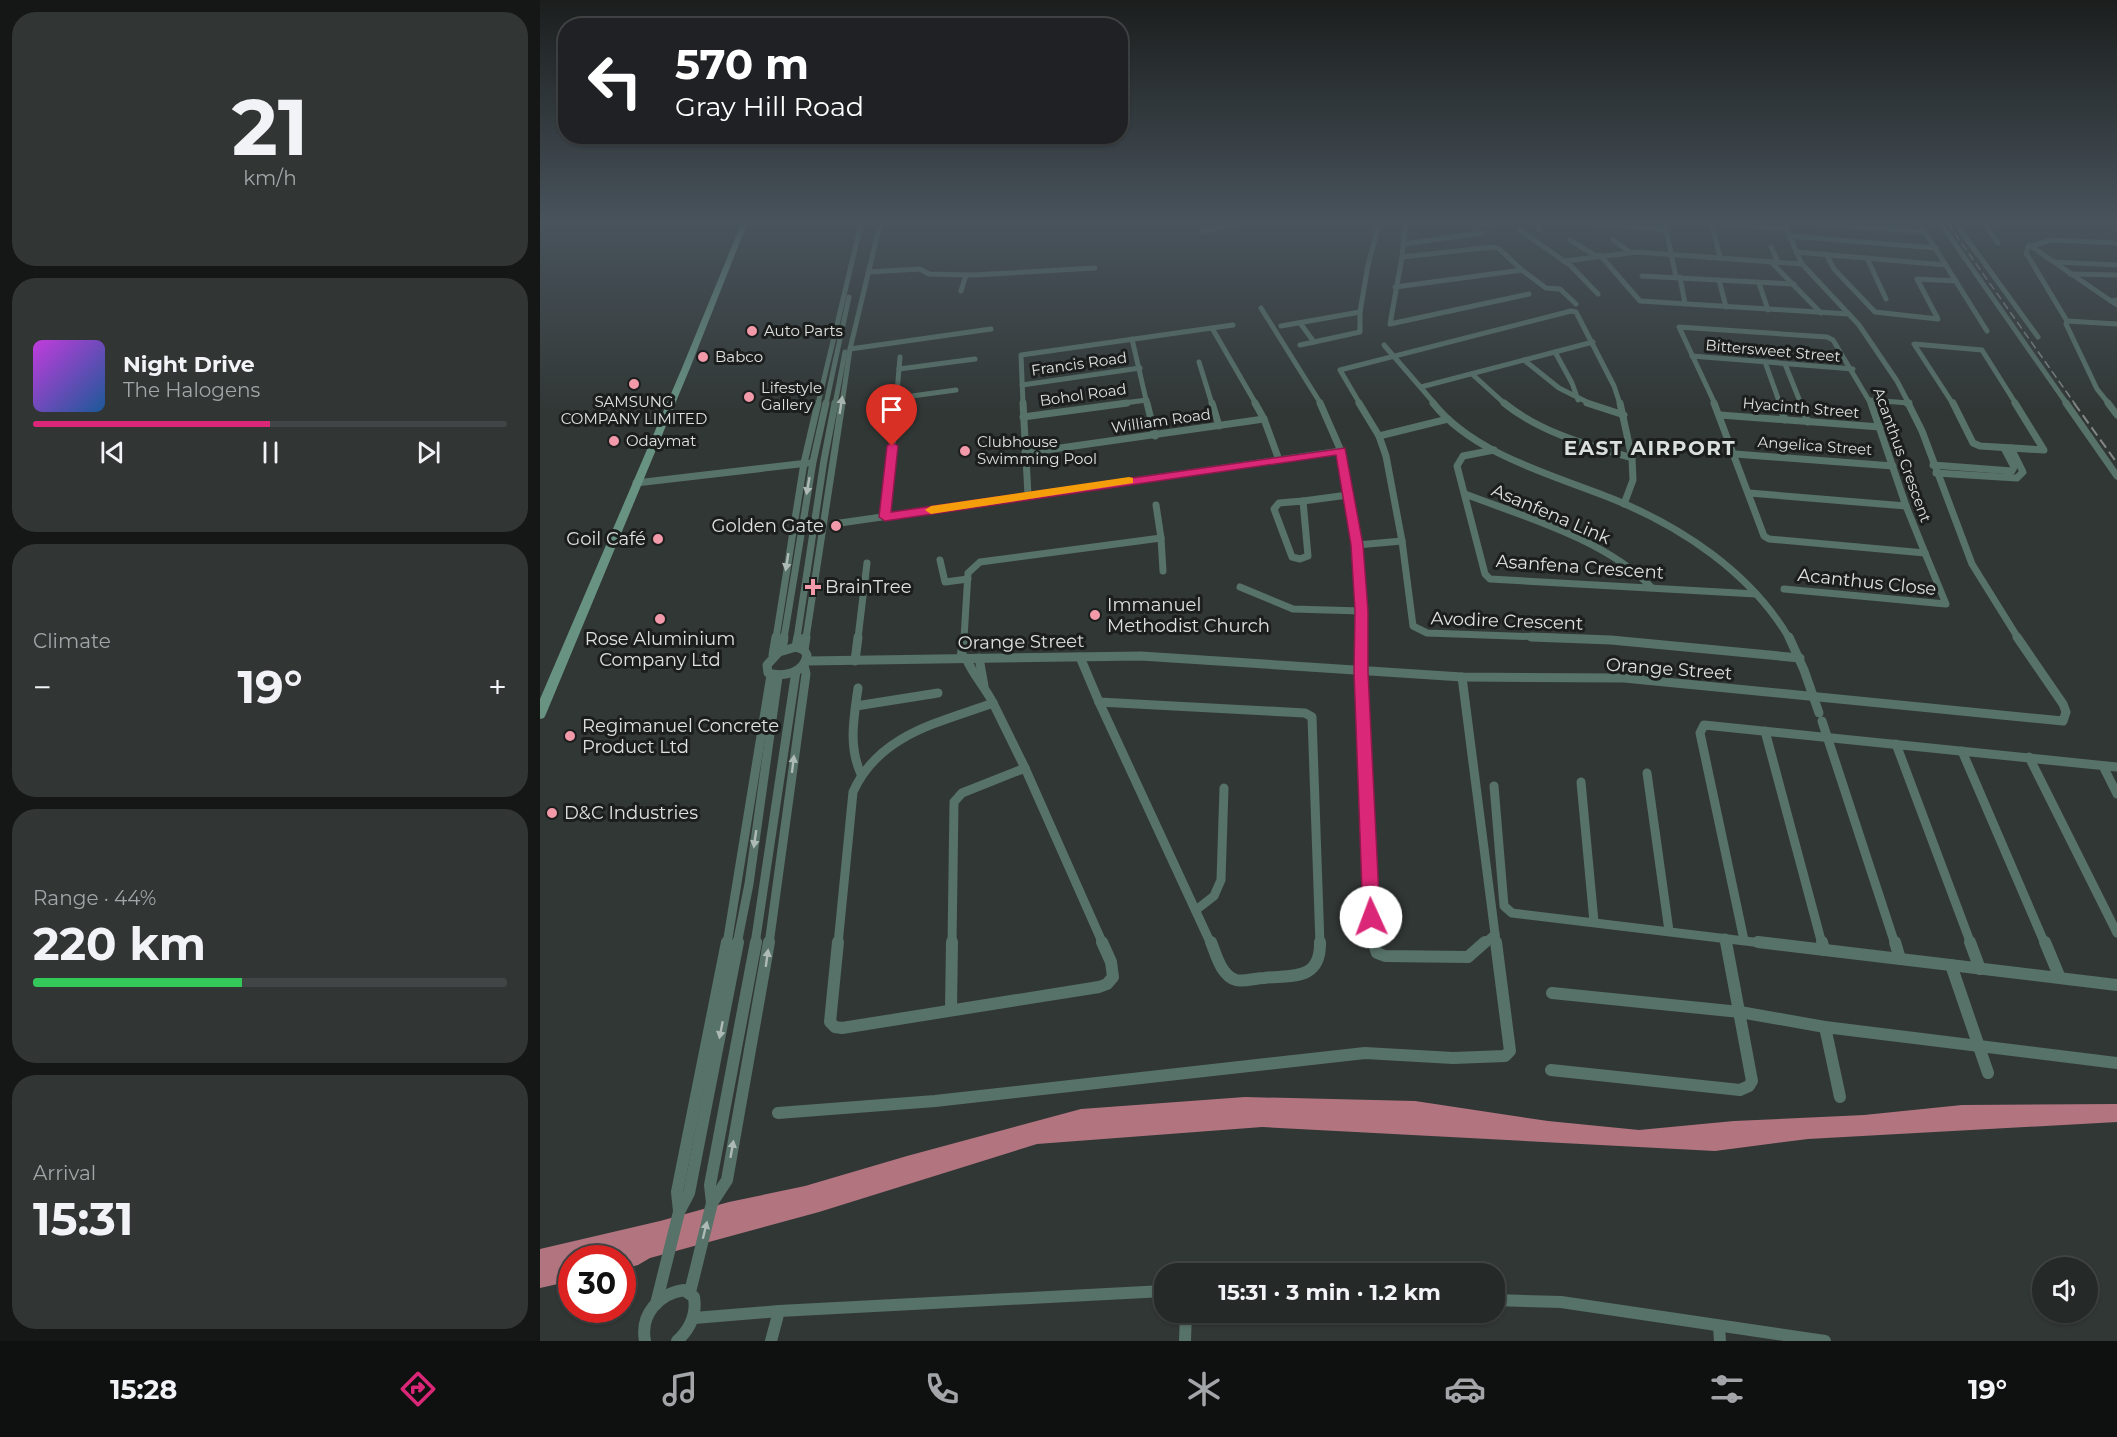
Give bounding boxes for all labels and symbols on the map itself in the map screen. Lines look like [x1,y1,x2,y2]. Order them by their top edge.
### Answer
place label: Auto Parts [764,321,843,340]
marker: Auto Parts [745,324,759,338]
street label: Bittersweet Street [1705,335,1841,366]
place label: Babco [715,347,763,366]
street label: Francis Road [1030,347,1128,380]
marker: Babco [696,350,710,364]
marker: SAMSUNG COMPANY LIMITED [627,377,641,391]
place label: Lifestyle Gallery [761,378,822,414]
street label: Bohol Road [1038,379,1128,410]
pin [866,384,917,446]
street label: Acanthus Crescent [1869,385,1936,525]
marker: Lifestyle Gallery [742,390,756,404]
place label: SAMSUNG COMPANY LIMITED [561,392,707,428]
street label: Hyacinth Street [1742,393,1860,422]
one-way arrow [837,396,846,415]
street label: William Road [1110,404,1212,437]
place label: Odaymat [626,431,696,450]
place label: Clubhouse Swimming Pool [977,432,1097,468]
street label: Angelica Street [1757,432,1873,459]
marker: Odaymat [607,434,621,448]
district label: EAST AIRPORT [1564,436,1736,460]
marker: Clubhouse Swimming Pool [958,444,972,458]
one-way arrow [804,477,813,496]
street label: Asanfena Link [1488,479,1614,549]
place label: Golden Gate [712,515,824,537]
marker: Golden Gate [829,519,843,533]
place label: Goil Café [566,528,646,550]
marker: Goil Café [651,532,665,546]
street label: Asanfena Crescent [1495,550,1665,584]
one-way arrow [783,553,792,572]
street label: Acanthus Close [1797,564,1938,600]
place label: BrainTree [825,576,912,598]
marker: BrainTree [806,580,820,594]
place label: Immanuel Methodist Church [1107,594,1270,637]
street label: Avodire Crescent [1430,607,1584,635]
marker: Immanuel Methodist Church [1088,608,1102,622]
marker: Rose Aluminium Company Ltd [653,612,667,626]
place label: Rose Aluminium Company Ltd [585,628,735,671]
street label: Orange Street [957,630,1085,654]
street label: Orange Street [1605,654,1733,684]
place label: Regimanuel Concrete Product Ltd [582,715,779,758]
marker: Regimanuel Concrete Product Ltd [563,729,577,743]
one-way arrow [788,755,798,774]
place label: D&C Industries [564,802,698,824]
marker: D&C Industries [545,806,559,820]
one-way arrow [751,829,760,848]
position arrow [1339,885,1403,949]
one-way arrow [763,948,772,967]
one-way arrow [716,1021,725,1040]
one-way arrow [728,1140,737,1159]
one-way arrow [701,1221,711,1240]
speed limit sign: 30 [558,1245,636,1323]

